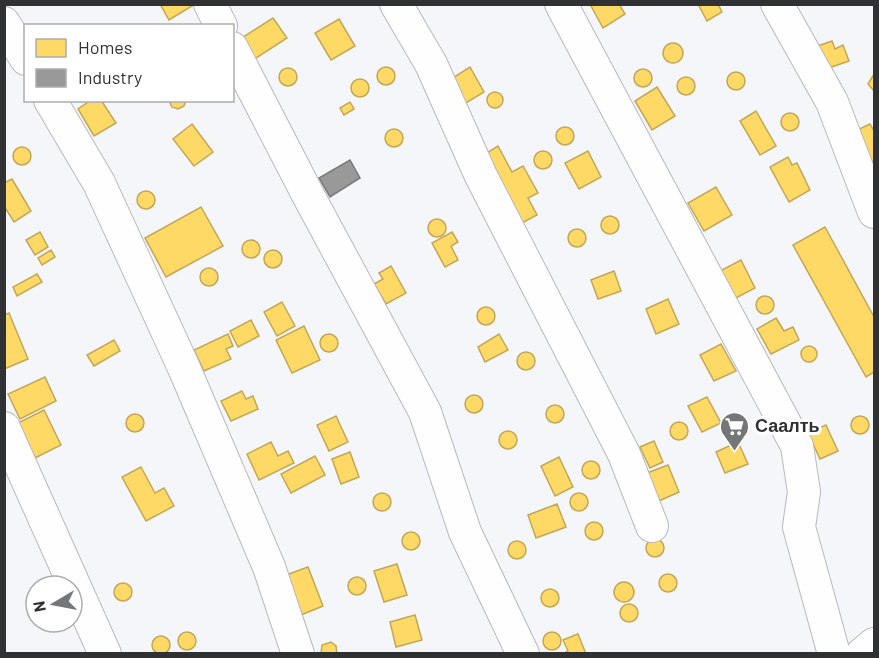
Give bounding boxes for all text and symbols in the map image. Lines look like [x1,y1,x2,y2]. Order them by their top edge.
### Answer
legend [24,24,234,102]
text: Homes [78,36,132,58]
text: Industry [78,66,142,88]
supermarket icon: Саалть [718,410,750,452]
place label: Саалть [755,414,820,436]
north arrow [24,574,84,634]
text: N [28,600,49,614]

